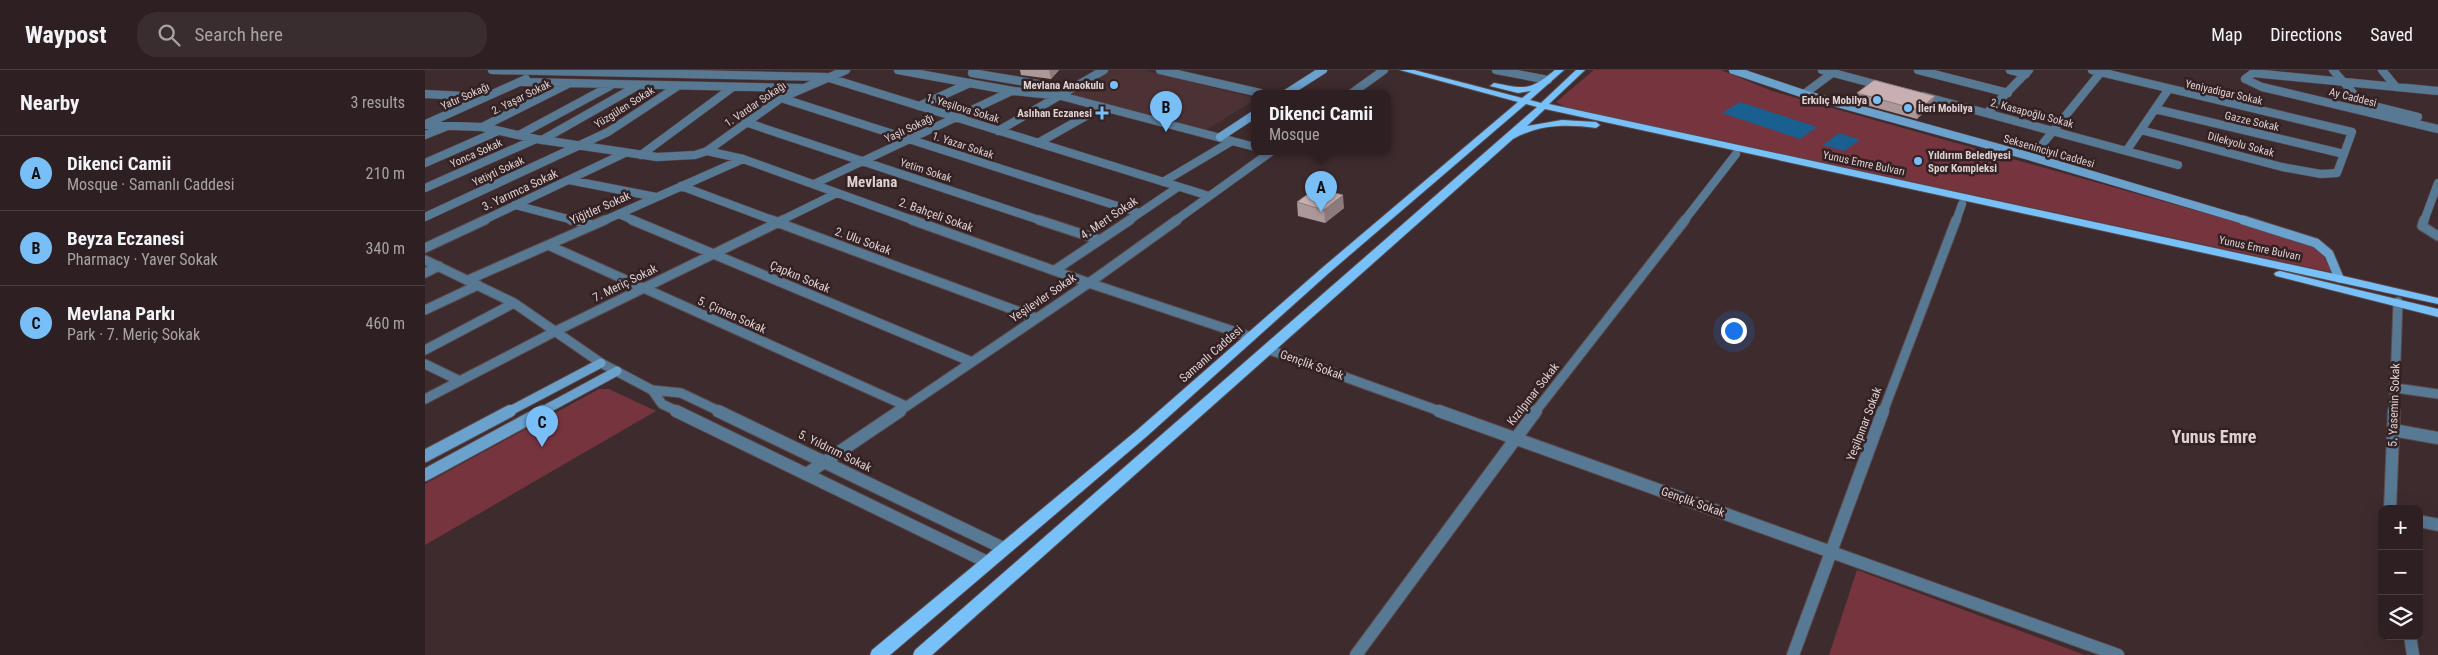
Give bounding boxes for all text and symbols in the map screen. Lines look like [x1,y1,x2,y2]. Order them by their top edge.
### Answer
search box [137,12,487,57]
text: Waypost [25,21,107,49]
icon: search [155,21,183,49]
text: Search here [195,23,283,46]
text: Map [2211,24,2242,45]
text: Directions [2270,24,2342,45]
text: Saved [2370,24,2413,45]
street label: Yeniyadigar Sokak [2184,77,2264,108]
street label: 2. Yaşar Sokak [490,78,553,117]
street label: 1. Vardar Sokağı [722,79,789,130]
place label: Mevlana Anaokulu [1023,79,1104,92]
marker: Mevlana Anaokulu [1108,79,1120,91]
street label: Yatır Sokağı [439,80,492,113]
street label: Yüzgülen Sokak [592,84,657,131]
street label: Ay Caddesi [2328,85,2378,110]
popup [1251,90,1391,155]
text: Nearby [20,91,79,115]
street label: 1. Yeşilova Sokak [925,91,1001,126]
pin: B [1150,91,1182,132]
text: 3 results [350,93,405,112]
place label: Erkılıç Mobilya [1802,94,1867,107]
marker: Erkılıç Mobilya [1871,94,1883,106]
street label: 2. Kasapoğlu Sokak [1989,96,2075,131]
place label: İleri Mobilya [1918,101,1973,115]
text: Dikenci Camii [1269,102,1373,125]
marker: İleri Mobilya [1902,102,1914,114]
place label: Aslıhan Eczanesi [1017,107,1092,120]
marker: Aslıhan Eczanesi [1096,107,1108,119]
street label: Gazze Sokak [2223,109,2280,134]
street label: Yaşlı Sokağı [883,111,936,145]
text: Mosque [1269,125,1320,144]
street label: 1. Yazar Sokak [930,129,995,162]
street label: Dilekyolu Sokak [2206,129,2276,160]
street label: Sekseninciyıl Caddesi [2002,132,2096,171]
street label: Yonca Sokak [448,136,504,171]
street label: Yunus Emre Bulvarı [1822,148,1906,179]
place label: Yıldırım Belediyesi Spor Kompleksi [1928,149,2011,175]
text: Dikenci Camii [67,152,171,175]
street label: Yetiyti Sokak [470,154,526,189]
marker: Yıldırım Belediyesi Spor Kompleksi [1912,155,1924,167]
street label: Yetim Sokak [898,156,953,185]
text: A [31,164,41,183]
text: 210 m [366,164,405,183]
street label: 3. Yarımca Sokak [480,166,561,214]
pin: A [1305,171,1337,212]
district label: Mevlana [847,173,897,191]
text: Mosque · Samanlı Caddesi [67,175,235,194]
street label: Yiğitler Sokak [568,188,633,228]
street label: 4. Mert Sokak [1078,194,1141,242]
street label: 2. Bahçeli Sokak [897,195,976,235]
street label: 2. Ulu Sokak [833,224,894,258]
text: Beyza Eczanesi [67,227,184,250]
street label: Yunus Emre Bulvarı [2218,233,2302,264]
text: B [32,239,40,258]
text: 340 m [366,239,405,258]
text: Pharmacy · Yaver Sokak [67,250,218,269]
street label: Çapkın Sokak [768,258,833,296]
street label: 7. Meriç Sokak [590,261,660,305]
street label: Yeşilevler Sokak [1007,270,1079,325]
street label: 5. Çimen Sokak [696,294,769,337]
text: Mevlana Parkı [67,302,175,325]
text: C [31,314,41,333]
text: 460 m [366,314,405,333]
your location [1721,318,1747,344]
street label: Samanlı Caddesi [1177,323,1245,385]
text: Park · 7. Meriç Sokak [67,325,200,344]
street label: Gençlik Sokak [1278,347,1346,383]
street label: Kızılpınar Sokak [1504,359,1562,428]
street label: 5. Yasemin Sokak [2386,362,2402,447]
street label: Yeşilpınar Sokak [1843,385,1885,463]
pin: C [526,406,558,447]
district label: Yunus Emre [2172,426,2257,447]
street label: 5. Yıldırım Sokak [796,427,874,475]
street label: Gençlik Sokak [1659,484,1727,520]
map controls [2378,505,2423,640]
button: + [2378,505,2423,550]
button: − [2378,550,2423,595]
button: layers [2378,595,2423,640]

